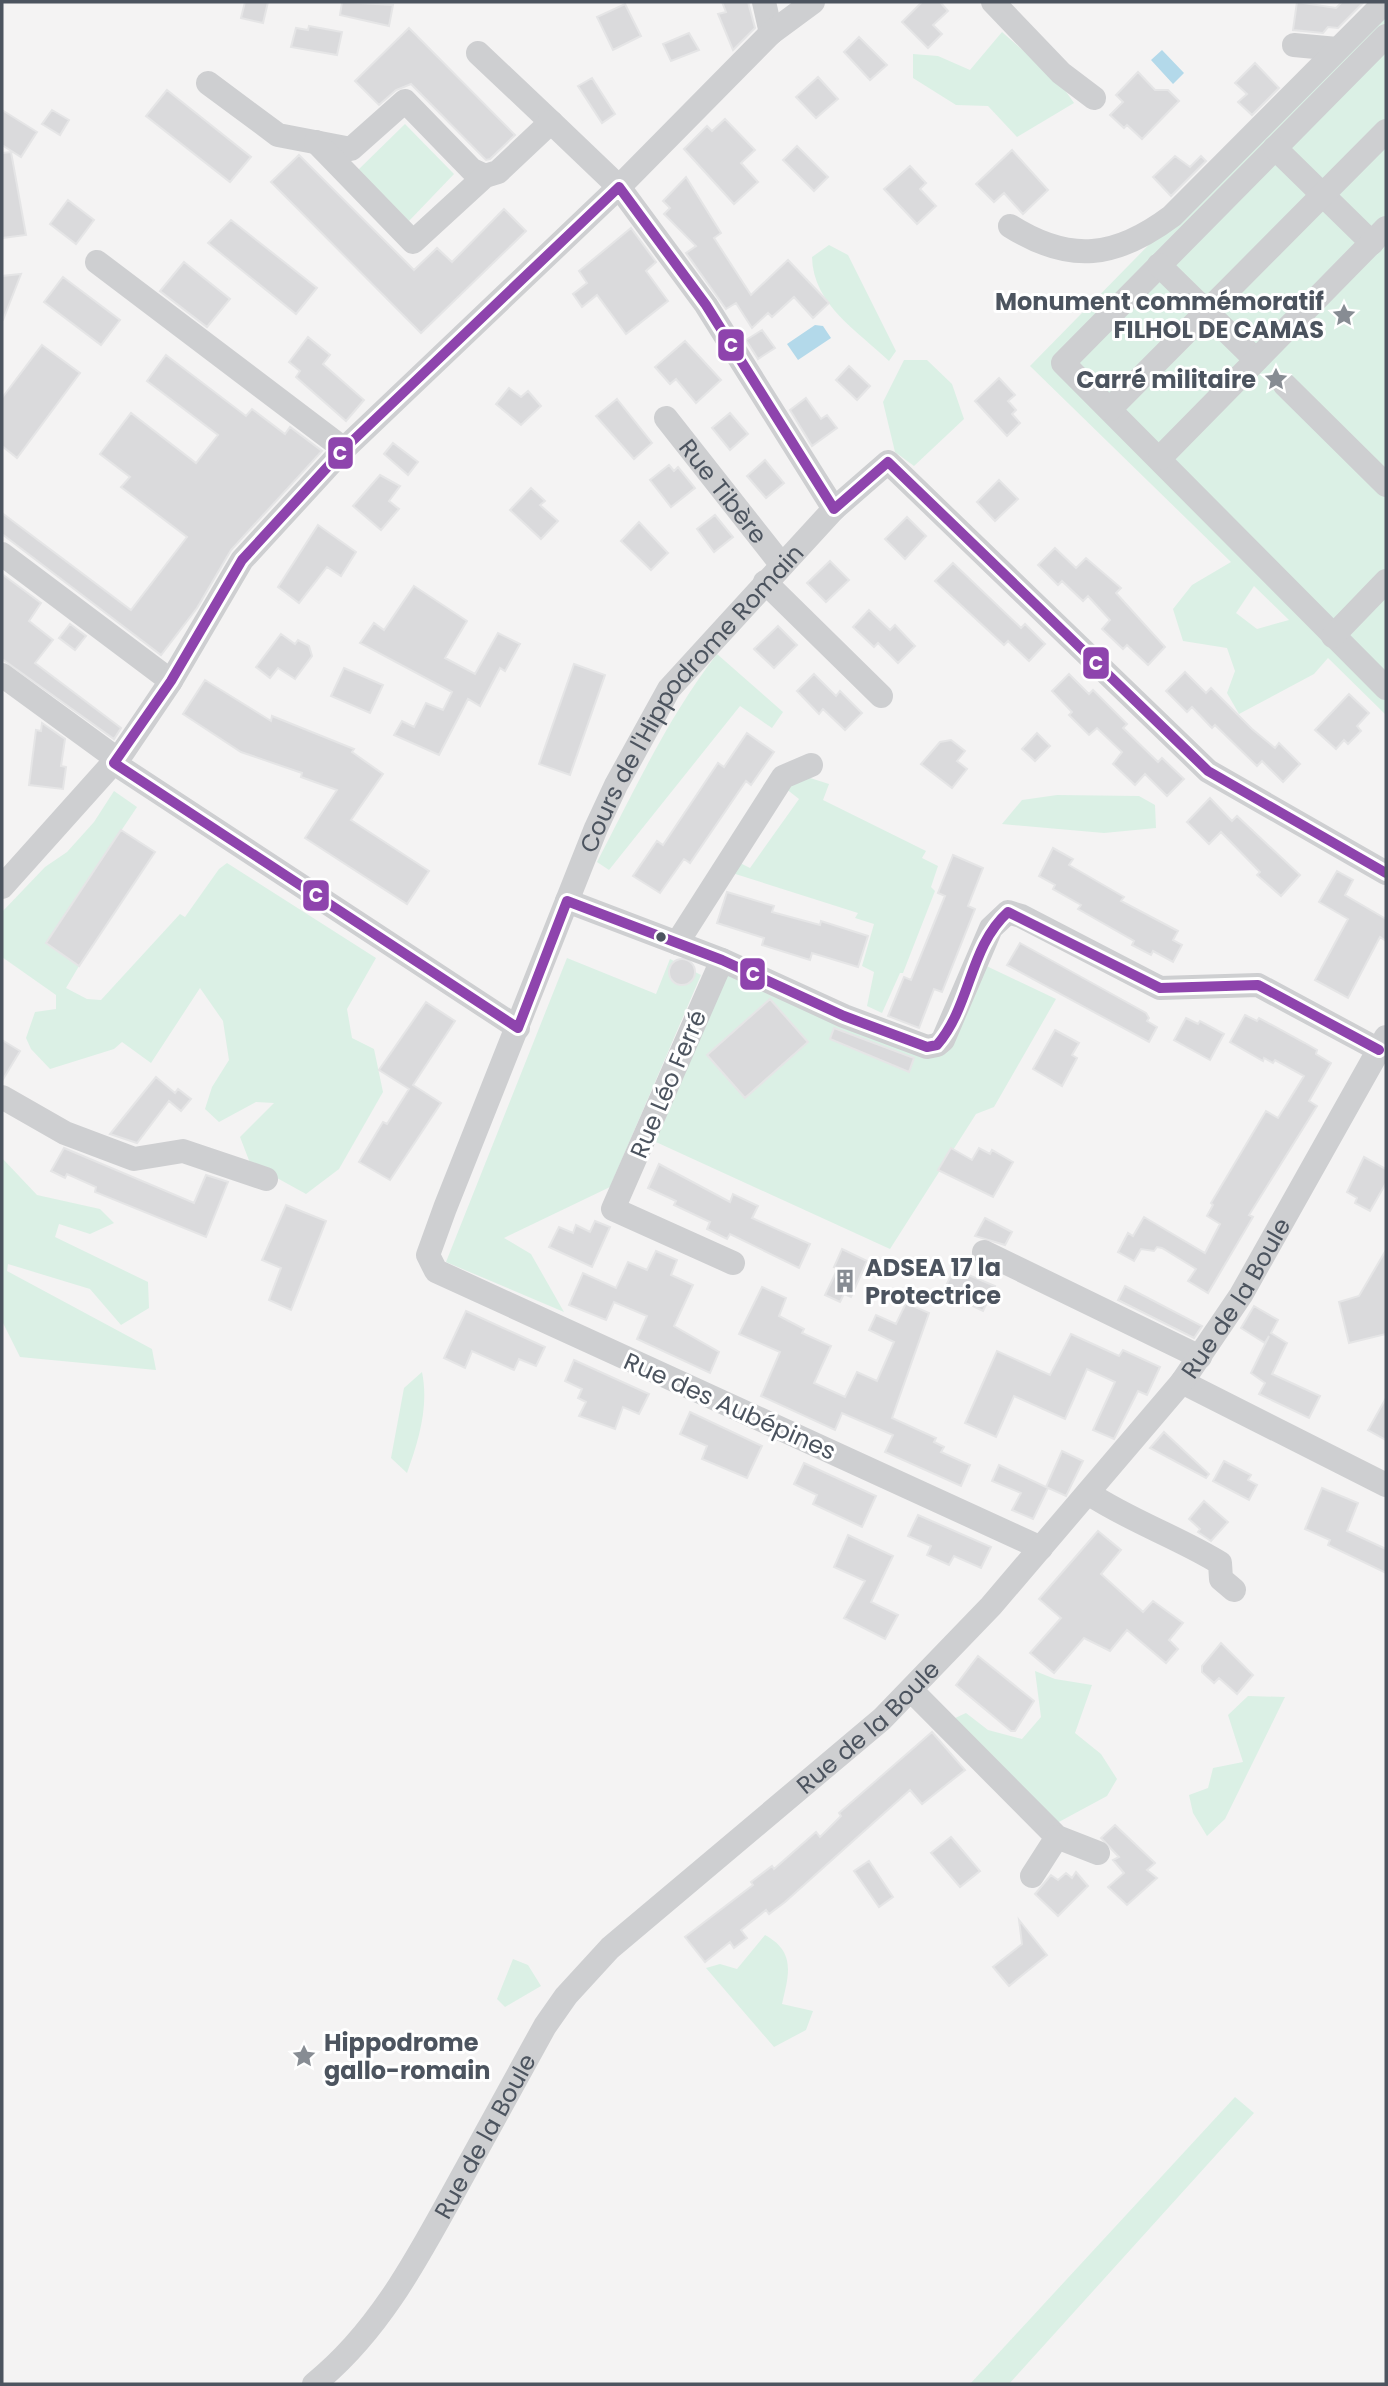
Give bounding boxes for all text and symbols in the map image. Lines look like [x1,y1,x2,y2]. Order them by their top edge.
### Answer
place label: Monument commémoratif FILHOL DE CAMAS [995,285,1324,346]
place icon: Monument commémoratif FILHOL DE CAMAS [1330,301,1358,329]
line badge: C [717,328,745,362]
text: C [724,332,738,359]
place label: Carré militaire [1076,363,1256,396]
place icon: Carré militaire [1262,365,1290,393]
street label: Rue Tibère [672,432,775,550]
line badge: C [327,436,354,470]
text: C [333,440,347,467]
street label: Cours de l'Hippodrome Romain [571,537,811,857]
line badge: C [1082,646,1110,680]
text: C [1089,650,1103,677]
line badge: C [302,879,330,912]
text: C [309,882,323,909]
unlabelled marker [654,930,668,944]
line badge: C [739,957,766,991]
text: C [746,961,760,988]
street label: Rue Léo Ferré [622,1005,714,1163]
street label: Rue de la Boule [1173,1212,1298,1385]
place label: ADSEA 17 la Protectrice [865,1251,1001,1312]
building icon: ADSEA 17 la Protectrice [831,1267,859,1295]
street label: Rue des Aubépines [619,1344,841,1468]
street label: Rue de la Boule [789,1653,947,1801]
place label: Hippodrome gallo-romain [324,2026,491,2087]
place icon: Hippodrome gallo-romain [290,2042,318,2070]
street label: Rue de la Boule [426,2047,543,2224]

